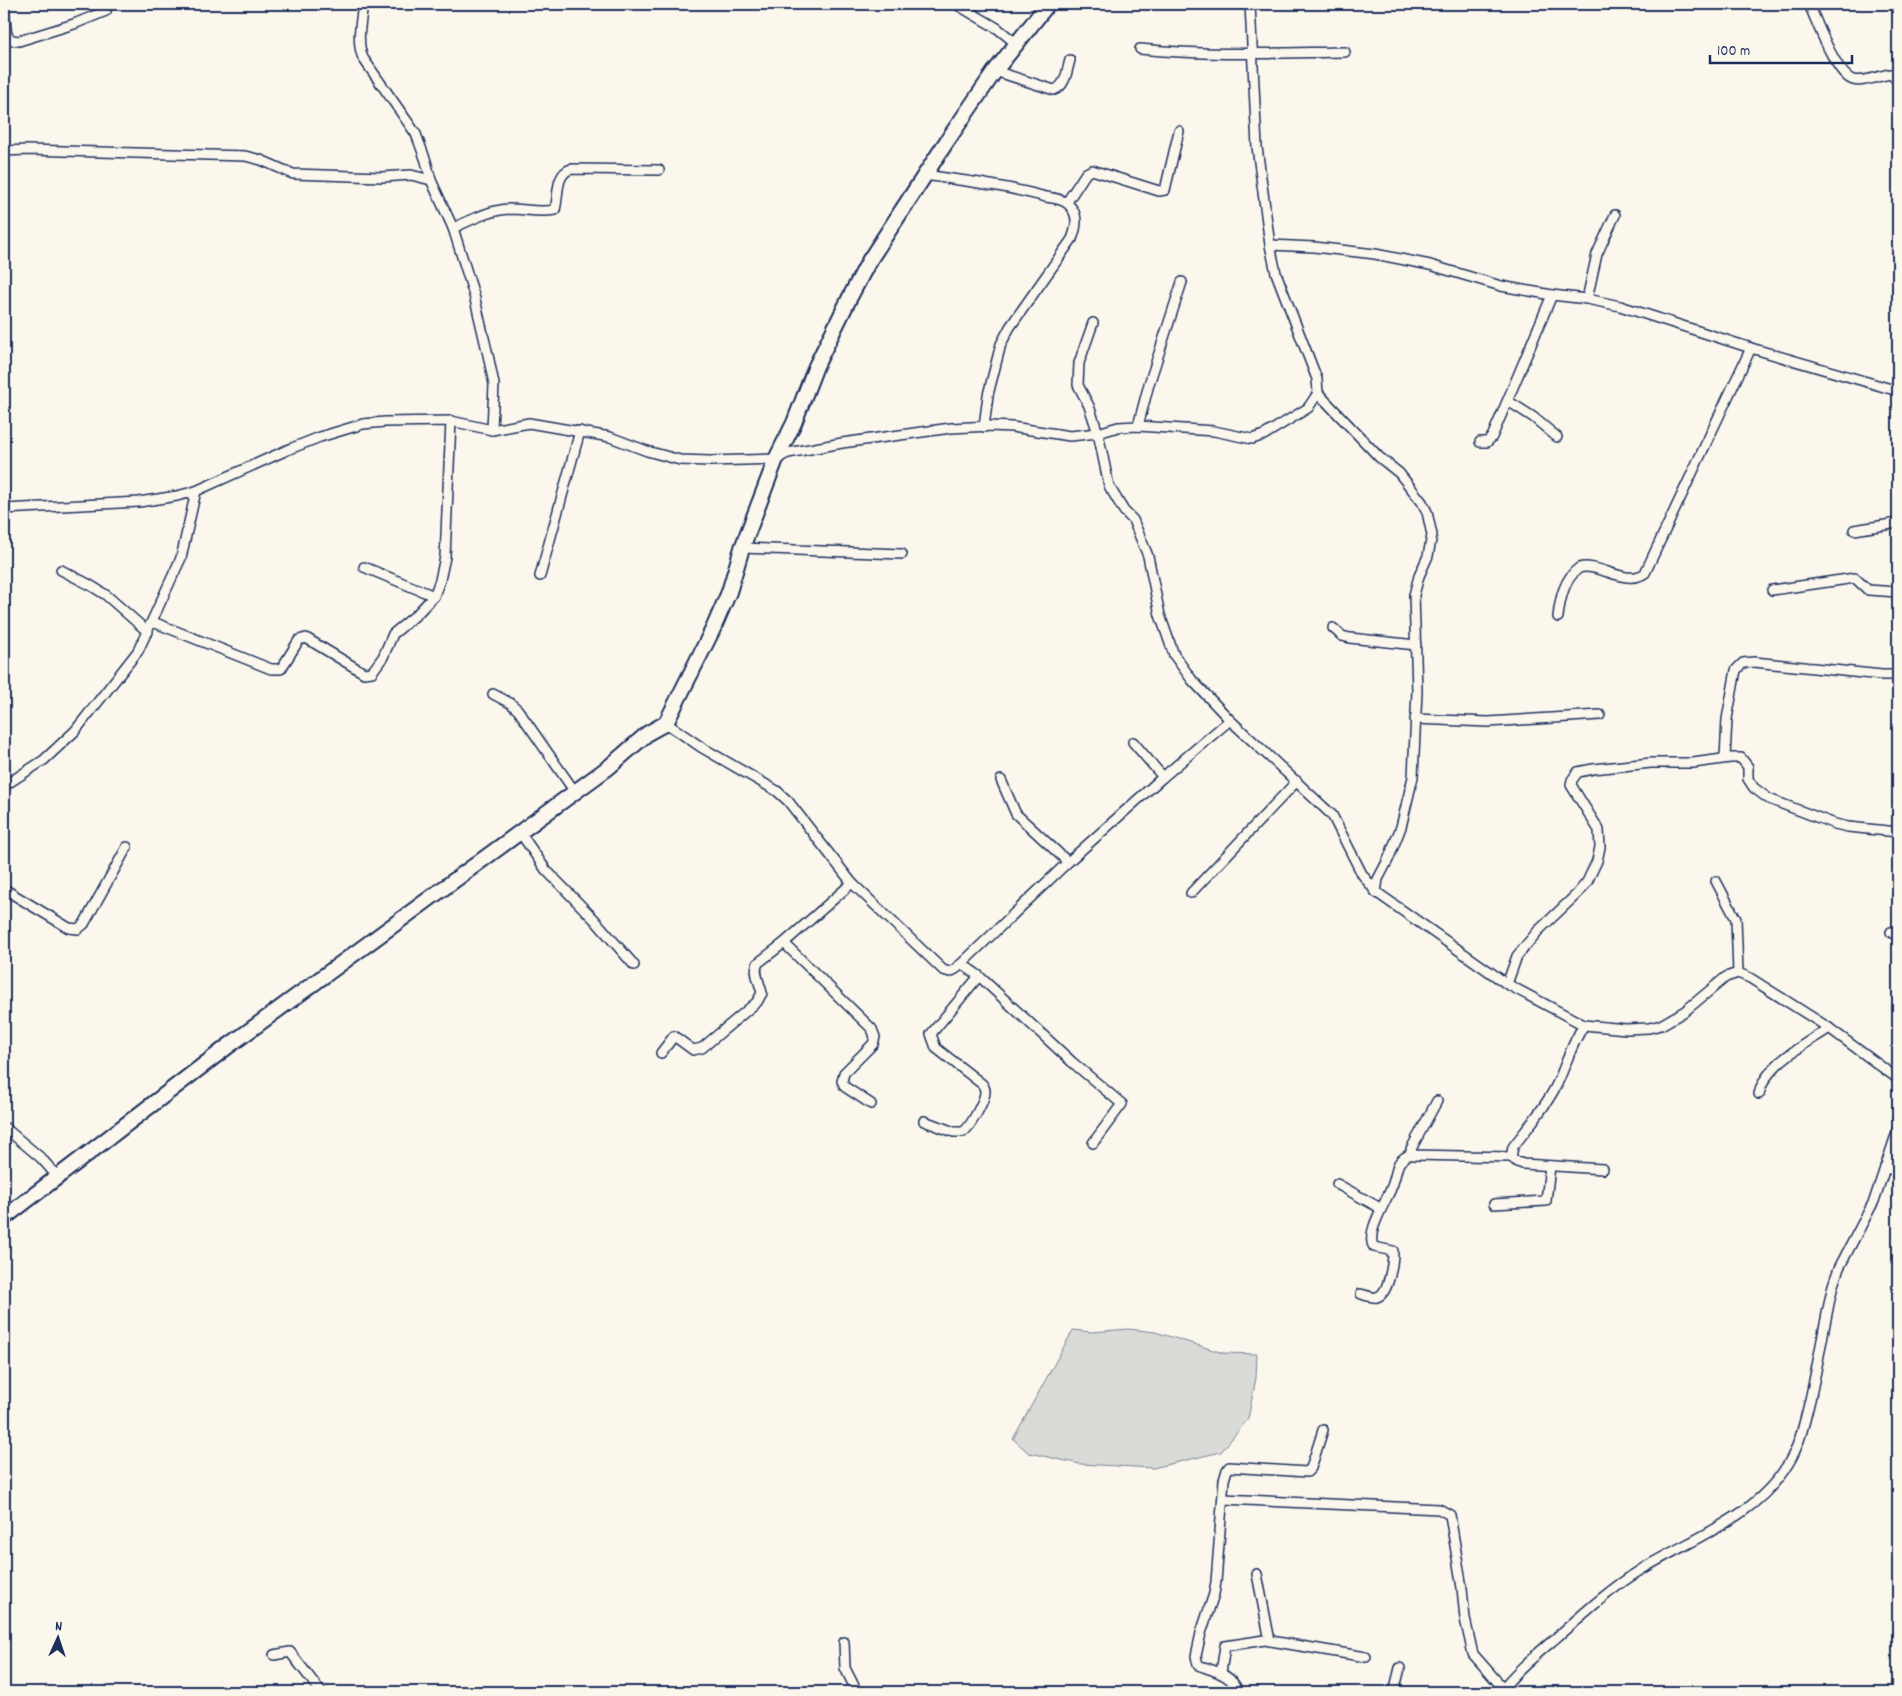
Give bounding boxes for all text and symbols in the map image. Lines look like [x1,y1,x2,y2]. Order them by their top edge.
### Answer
scale bar [1710,32,1852,64]
text: 100 m [1717,41,1750,63]
north arrow [32,1614,82,1664]
text: N [55,1617,63,1637]

